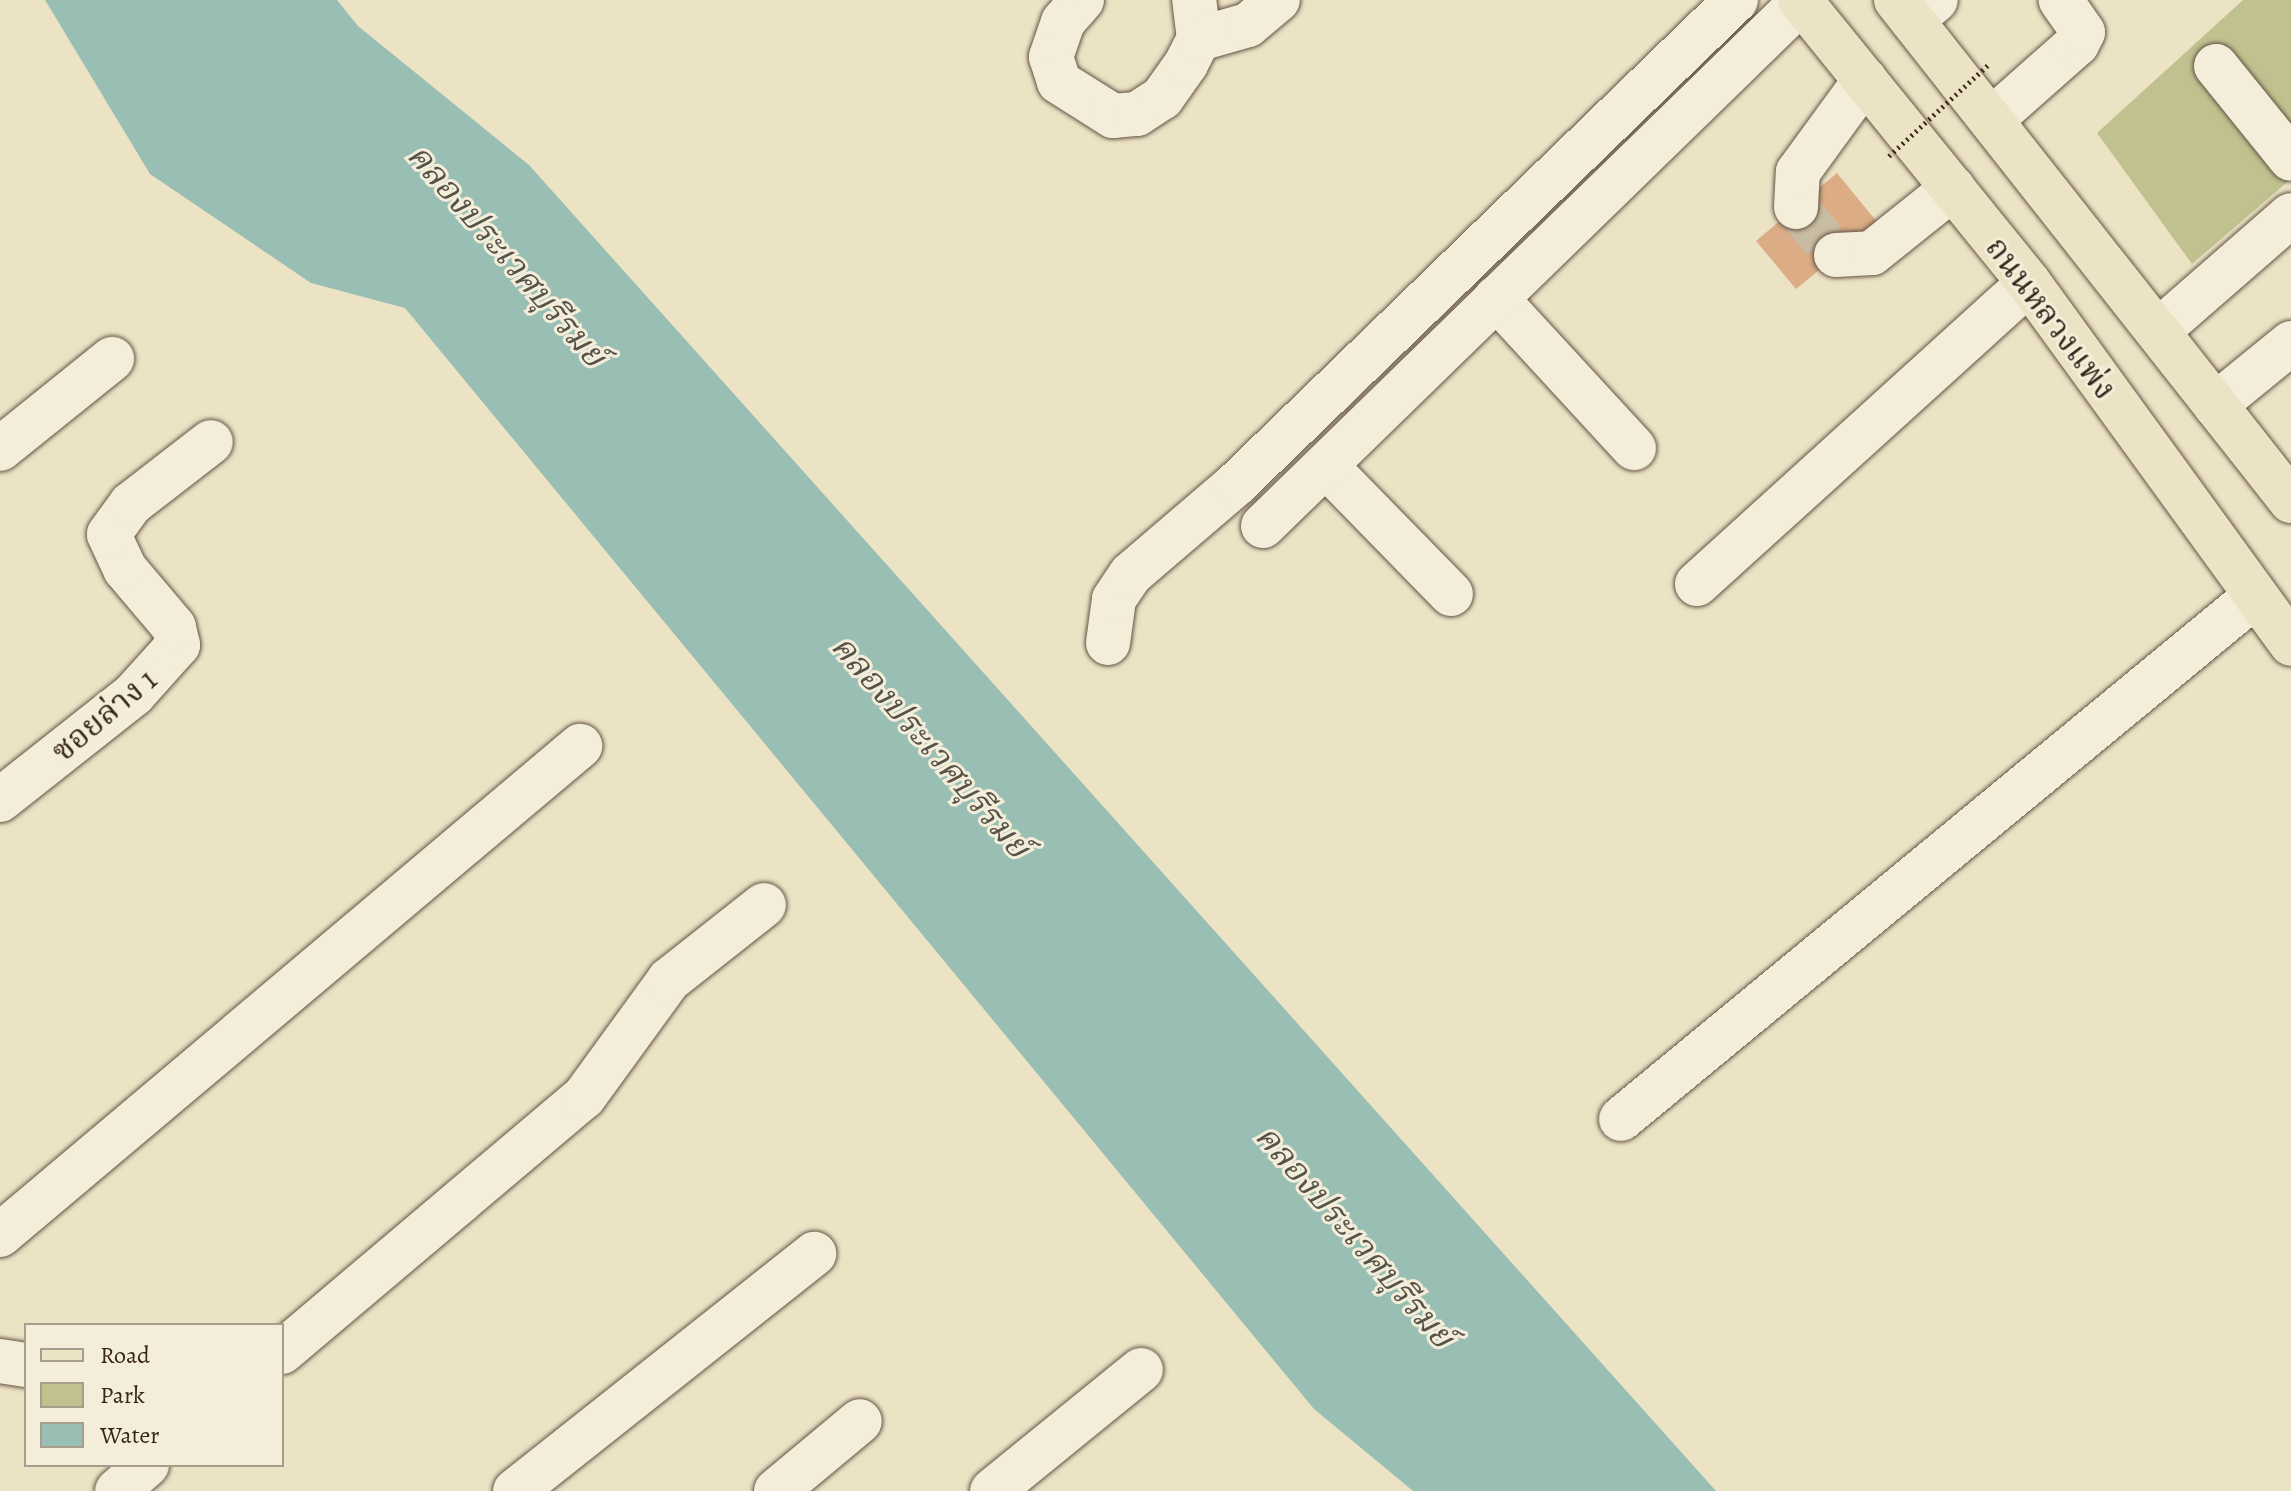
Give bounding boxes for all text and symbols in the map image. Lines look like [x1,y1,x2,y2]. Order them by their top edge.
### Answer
water label: คลองประเวศบุรีรมย์ [399,135,615,375]
street label: ถนนหลวงแพ่ง [1977,229,2125,407]
water label: คลองประเวศบุรีรมย์ [823,626,1039,866]
street label: ซอยล่าง 1 [44,660,164,770]
water label: คลองประเวศบุรีรมย์ [1247,1116,1463,1356]
legend [24,1323,284,1467]
text: Road [100,1339,150,1371]
text: Park [100,1379,145,1411]
text: Water [100,1419,160,1451]

